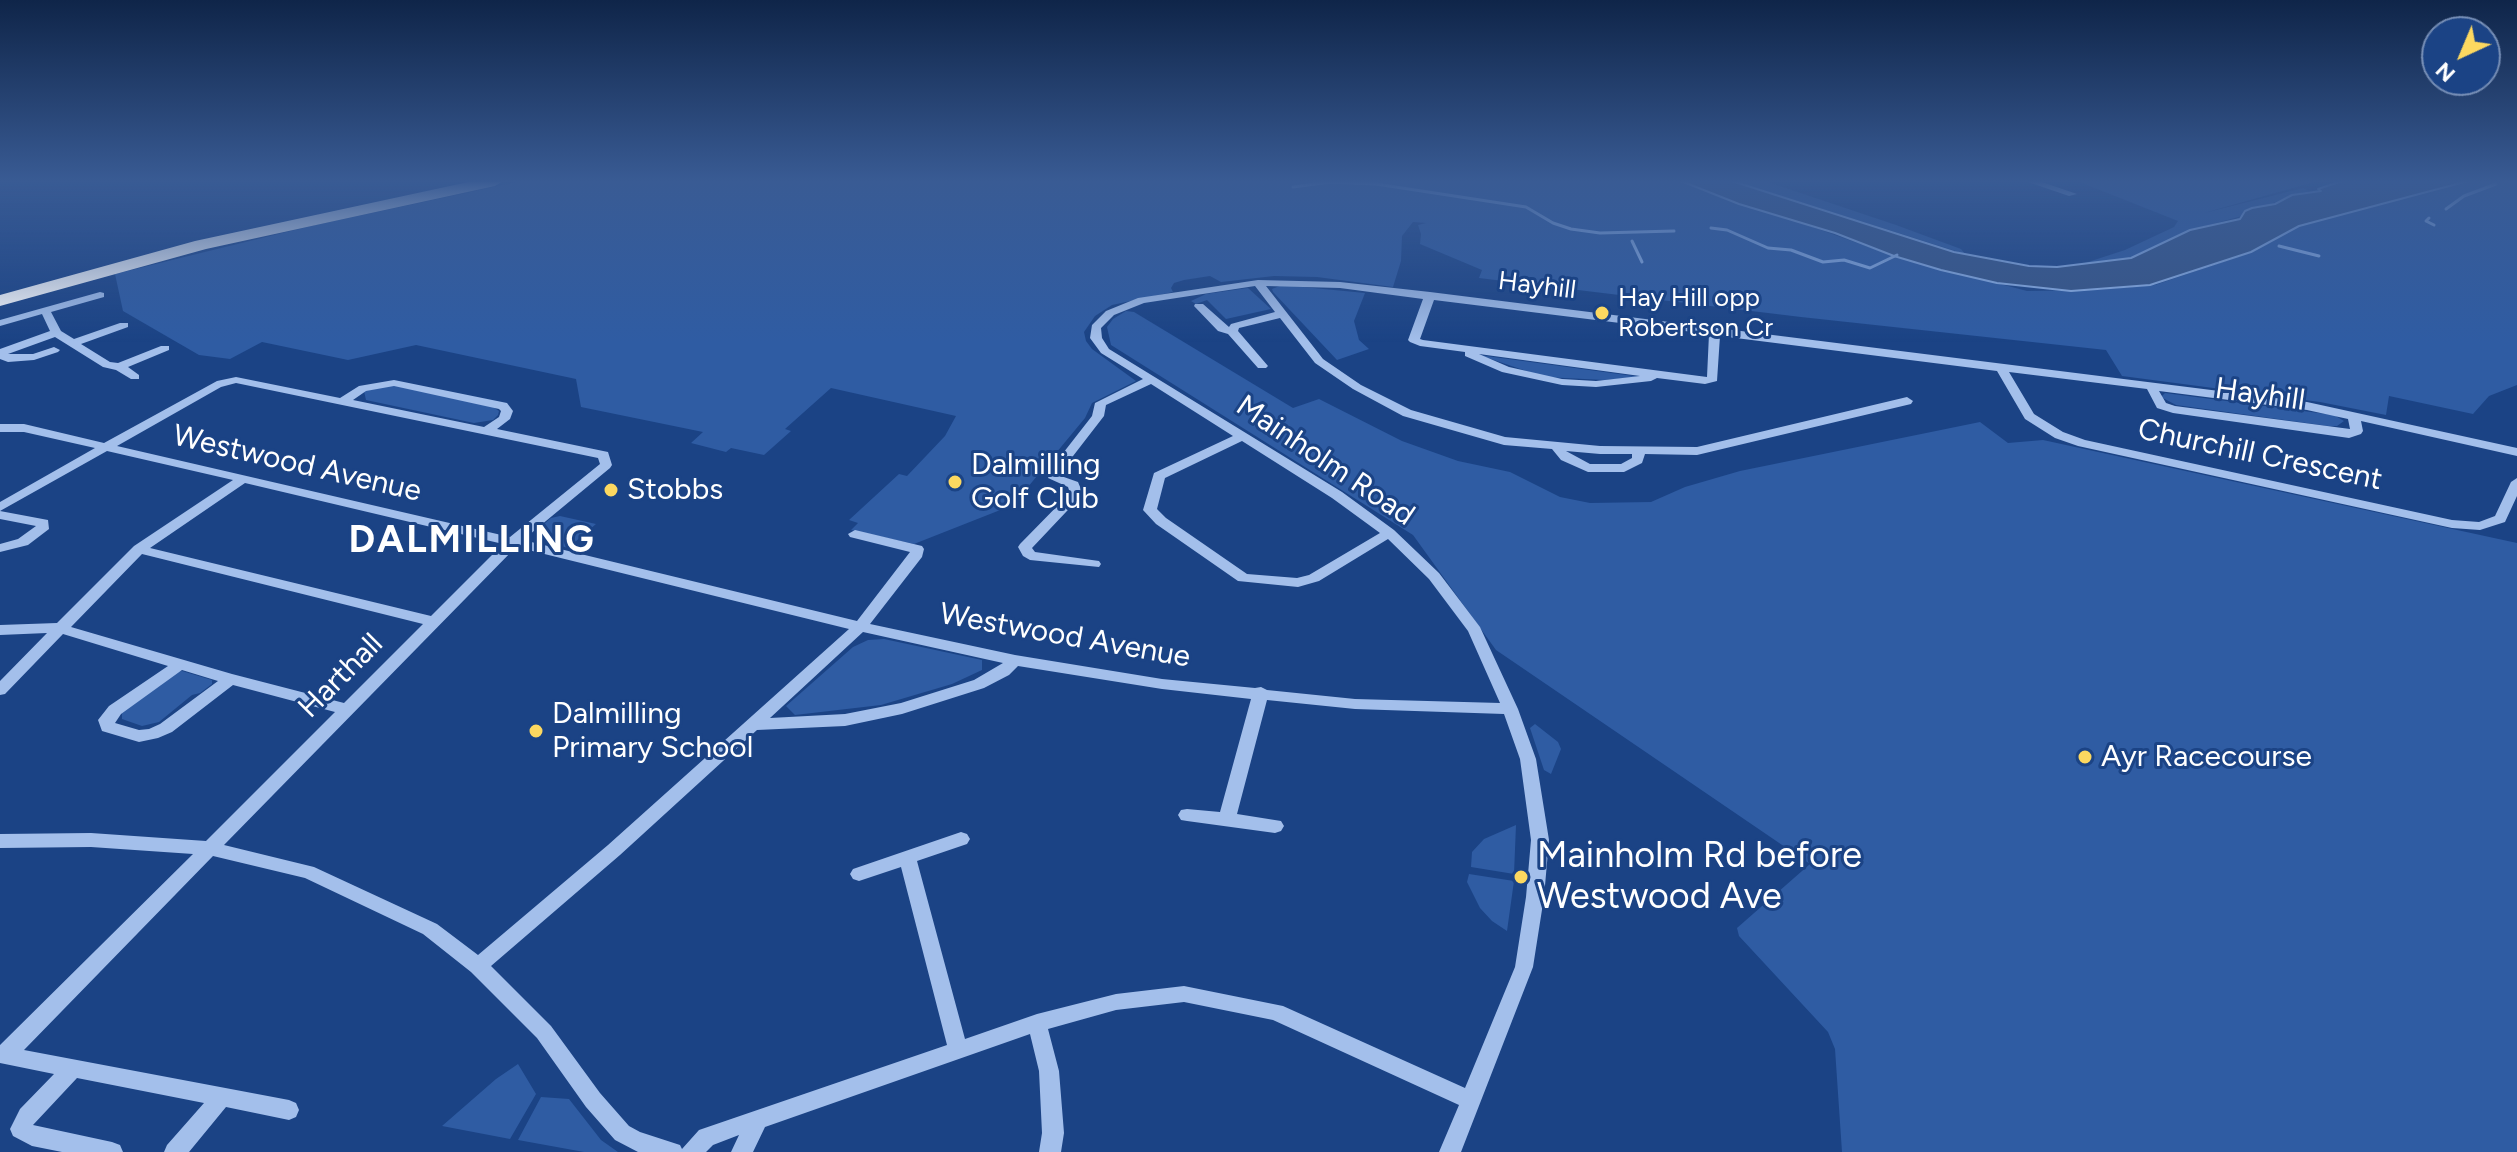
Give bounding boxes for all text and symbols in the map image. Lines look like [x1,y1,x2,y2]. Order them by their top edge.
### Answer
north arrow [2421,16,2501,96]
text: N [2430,57,2461,88]
street label: Hayhill [1496,266,1578,306]
place label: Hay Hill opp Robertson Cr [1618,282,1773,344]
marker: Hay Hill opp Robertson Cr [1593,304,1611,322]
street label: Hayhill [2213,371,2307,419]
street label: Mainholm Road [1229,388,1421,534]
street label: Churchill Crescent [2135,412,2385,498]
street label: Westwood Avenue [169,418,425,510]
place label: Dalmilling Golf Club [971,447,1101,518]
place label: Stobbs [627,472,723,508]
marker: Dalmilling Golf Club [946,473,964,491]
marker: Stobbs [602,481,620,499]
district label: DALMILLING [348,518,596,564]
street label: Westwood Avenue [937,596,1193,676]
street label: Harthall [291,626,391,726]
place label: Dalmilling Primary School [552,696,753,766]
marker: Dalmilling Primary School [527,722,545,740]
place label: Ayr Racecourse [2101,739,2312,775]
marker: Ayr Racecourse [2076,748,2094,766]
place label: Mainholm Rd before Westwood Ave [1537,834,1862,919]
marker: Mainholm Rd before Westwood Ave [1512,868,1530,886]

